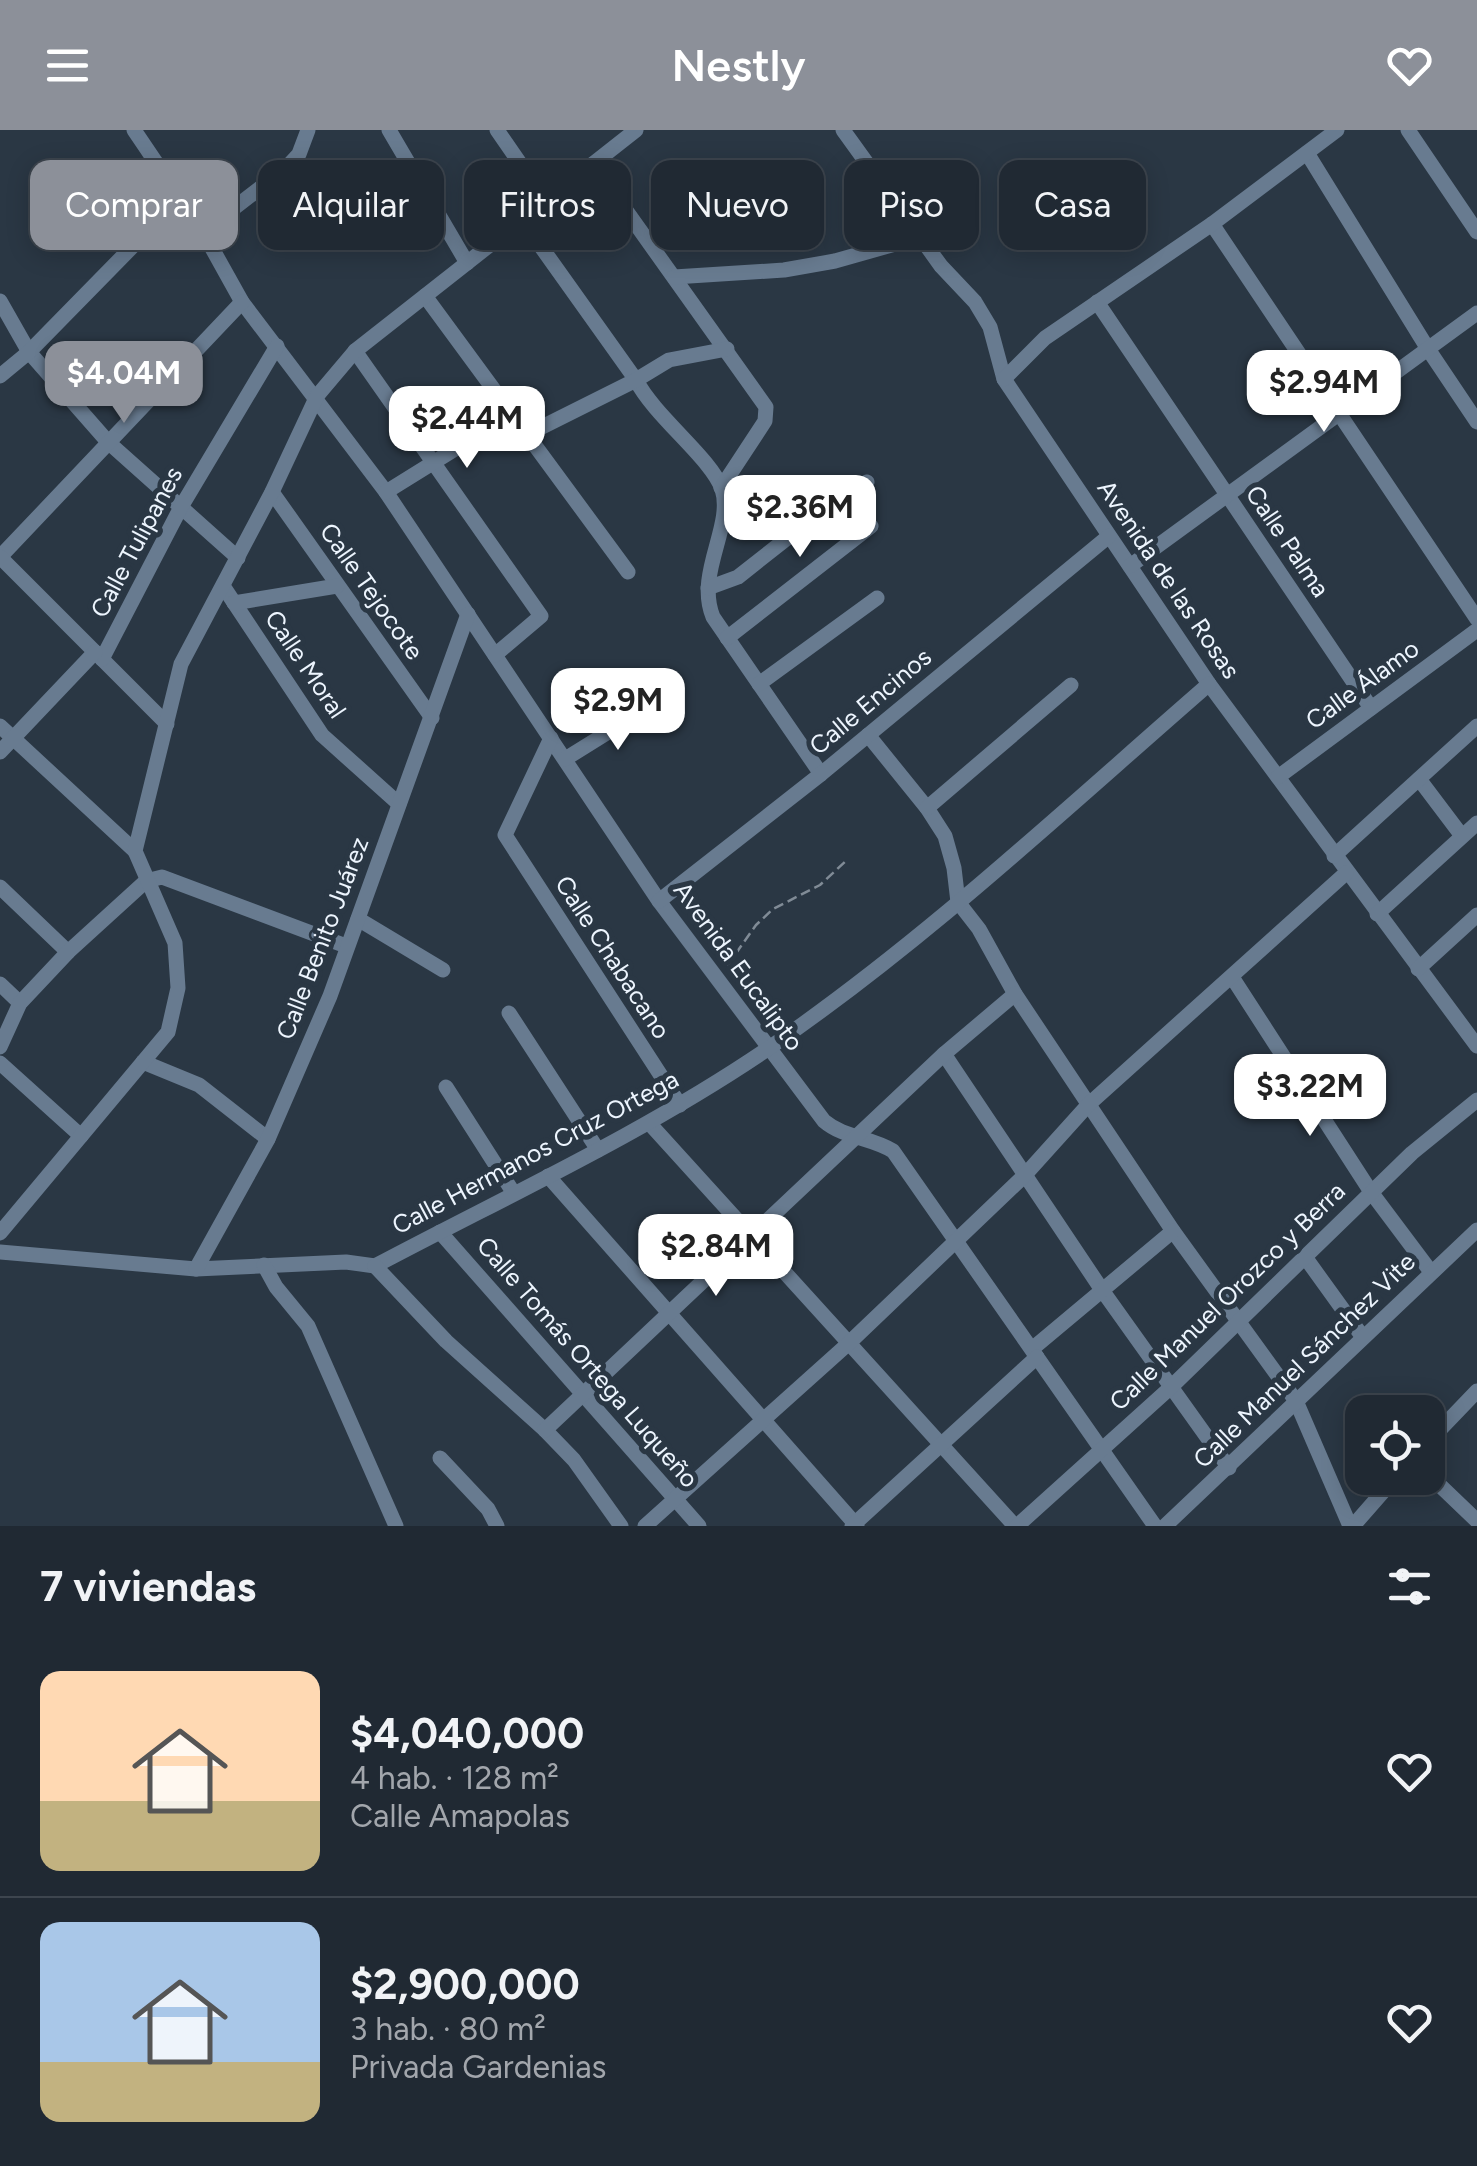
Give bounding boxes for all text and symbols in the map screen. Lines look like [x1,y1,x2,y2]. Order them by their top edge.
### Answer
icon: menu [40,38,95,93]
text: Nestly [672,38,805,92]
icon: heart [1382,38,1437,93]
chip: Comprar [30,160,238,250]
chip: Alquilar [258,160,444,250]
chip: Filtros [464,160,631,250]
chip: Nuevo [651,160,824,250]
chip: Piso [844,160,979,250]
chip: Casa [999,160,1146,250]
pin: $4.04M [43,341,205,426]
pin: $2.94M [1243,350,1405,435]
text: $4.04M [67,354,181,392]
text: $2.94M [1269,363,1379,401]
pin: $2.44M [386,386,548,471]
text: $2.44M [411,399,523,437]
street label: Calle Tulipanes [84,462,188,622]
street label: Avenida de las Rosas [1091,474,1247,684]
pin: $2.36M [719,475,881,560]
street label: Calle Palma [1240,480,1336,602]
text: $2.36M [746,488,854,526]
street label: Calle Tejocote [314,517,430,665]
street label: Calle Moral [259,604,353,724]
street label: Calle Álamo [1300,633,1424,735]
street label: Calle Encinos [803,641,937,761]
pin: $2.9M [548,668,688,753]
text: $2.9M [573,681,663,719]
street label: Calle Benito Juárez [270,833,374,1043]
street label: Calle Chabacano [549,870,677,1044]
street label: Avenida Eucalipto [668,876,810,1056]
pin: $3.22M [1229,1054,1391,1139]
street label: Calle Hermanos Cruz Ortega [387,1064,683,1240]
text: $3.22M [1256,1067,1364,1105]
street label: Calle Manuel Orozco y Berra [1103,1176,1351,1416]
pin: $2.84M [635,1214,797,1299]
text: $2.84M [660,1227,772,1265]
street label: Calle Tomás Ortega Luqueño [471,1231,705,1493]
street label: Calle Manuel Sánchez Vite [1187,1246,1421,1474]
map controls [1345,1395,1445,1495]
button: locate [1345,1395,1445,1495]
icon: filters [1382,1559,1437,1614]
text: 7 viviendas [40,1561,256,1612]
text: $4,040,000 [350,1708,584,1759]
icon: home [120,1711,240,1831]
icon: heart [1382,1744,1437,1799]
text: 4 hab. · 128 m² [350,1759,559,1797]
text: Calle Amapolas [350,1797,570,1835]
text: $2,900,000 [350,1959,580,2010]
icon: home [120,1962,240,2082]
icon: heart [1382,1995,1437,2050]
text: 3 hab. · 80 m² [350,2010,546,2048]
text: Privada Gardenias [350,2048,606,2086]

